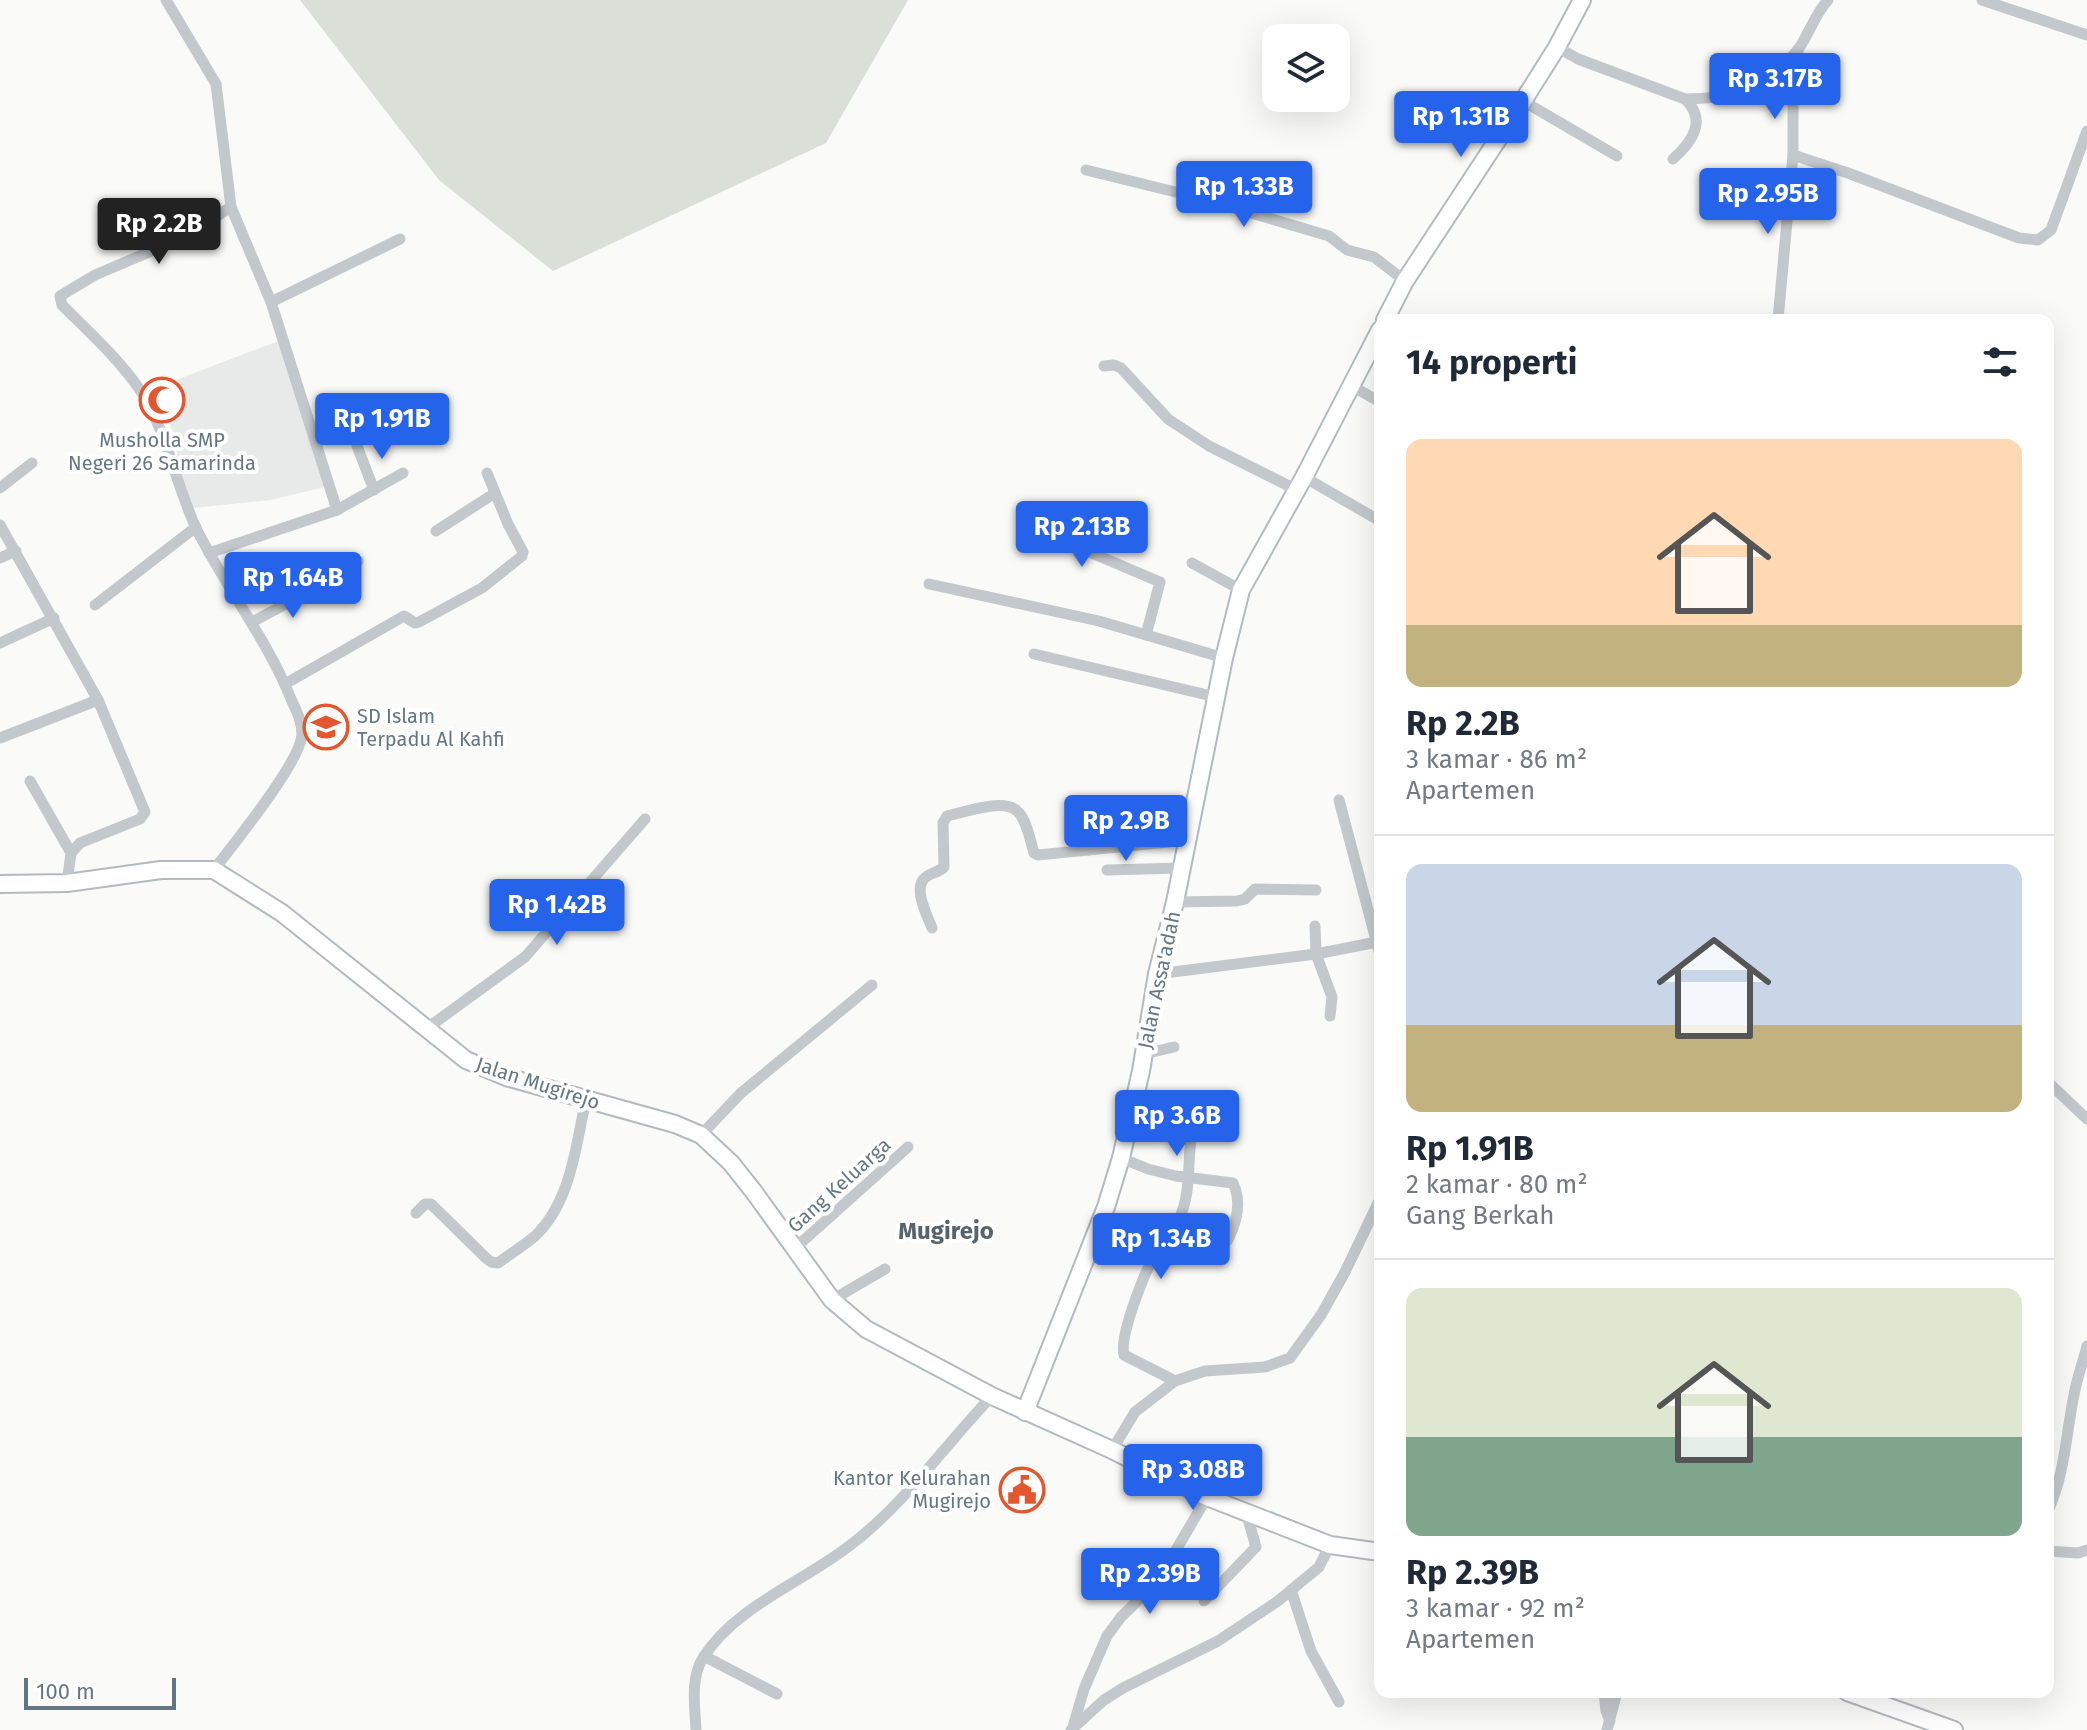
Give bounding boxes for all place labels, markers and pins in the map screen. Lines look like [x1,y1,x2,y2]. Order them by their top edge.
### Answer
pin: Rp 3.17B [1692,53,1858,121]
pin: Rp 1.31B [1378,91,1544,159]
pin: Rp 1.33B [1161,161,1327,229]
pin: Rp 2.95B [1685,168,1851,236]
pin: Rp 2.2B [85,198,233,266]
mosque icon: Musholla SMP Negeri 26 Samarinda [138,376,186,424]
pin: Rp 1.91B [299,393,465,461]
place label: Musholla SMP Negeri 26 Samarinda [68,428,256,475]
pin: Rp 2.13B [999,501,1165,569]
pin: Rp 1.64B [210,552,376,620]
school or university icon: SD Islam Terpadu Al Kahfi [302,703,350,751]
place label: SD Islam Terpadu Al Kahfi [357,704,505,751]
pin: Rp 2.9B [1052,795,1200,863]
pin: Rp 1.42B [474,879,640,947]
pin: Rp 3.6B [1103,1090,1251,1158]
pin: Rp 1.34B [1078,1213,1244,1281]
pin: Rp 3.08B [1110,1444,1276,1512]
place label: Kantor Kelurahan Mugirejo [833,1466,991,1513]
public building icon: Kantor Kelurahan Mugirejo [998,1466,1046,1514]
pin: Rp 2.39B [1067,1548,1233,1616]

